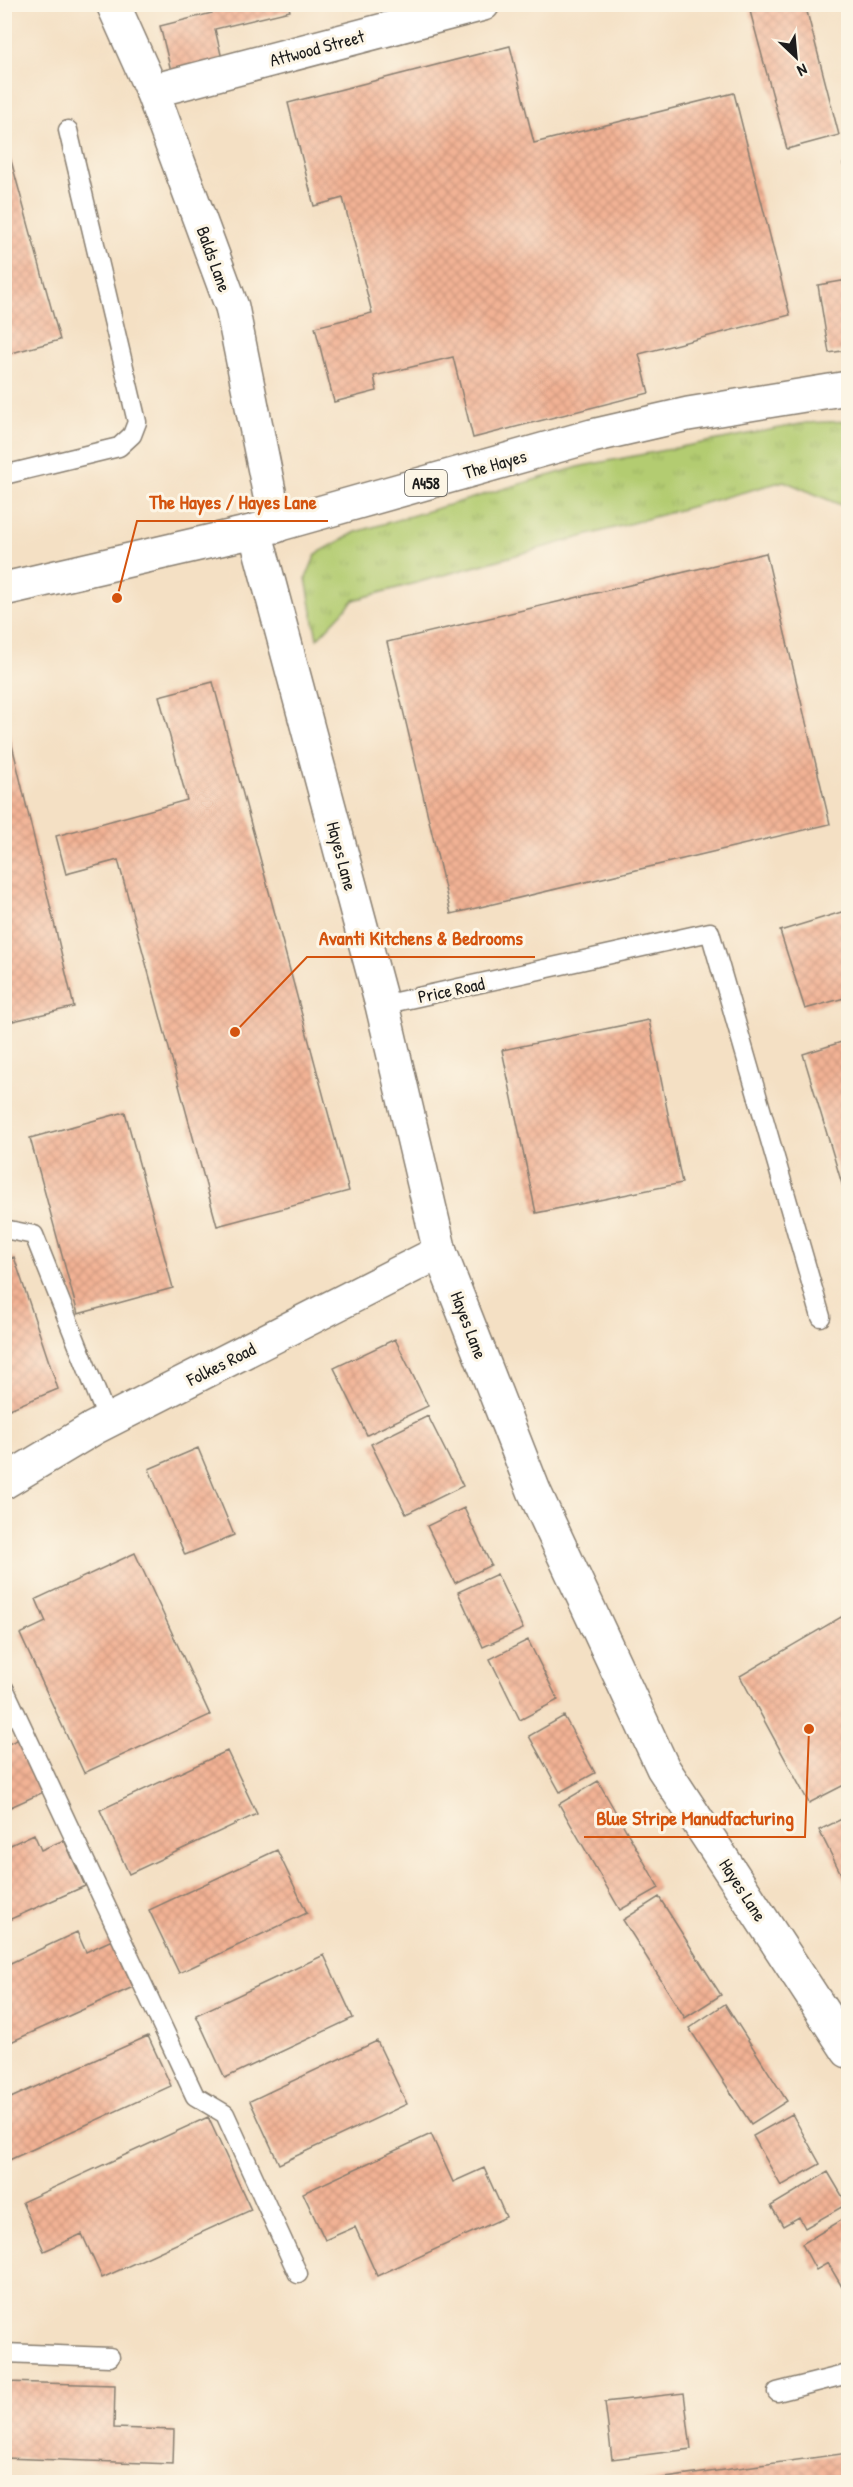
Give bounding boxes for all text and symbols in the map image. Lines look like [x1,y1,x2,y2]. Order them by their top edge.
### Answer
street label: Attwood Street [267,23,368,73]
north arrow [766,27,826,87]
text: N [793,59,811,82]
street label: Balds Lane [191,223,237,295]
street label: The Hayes [461,443,529,485]
road number: A458 [405,470,447,496]
callout: The Hayes / Hayes Lane [137,483,328,521]
text: The Hayes / Hayes Lane [148,488,317,516]
street label: Hayes Lane [321,819,363,893]
callout: Avanti Kitchens & Bedrooms [307,919,535,957]
text: Avanti Kitchens & Bedrooms [319,924,523,951]
street label: Price Road [415,971,487,1009]
street label: Hayes Lane [445,1288,493,1362]
street label: Folkes Road [181,1336,260,1392]
callout: Blue Stripe Manudfacturing [584,1799,805,1837]
text: Blue Stripe Manudfacturing [596,1804,794,1832]
street label: Hayes Lane [713,1854,773,1926]

